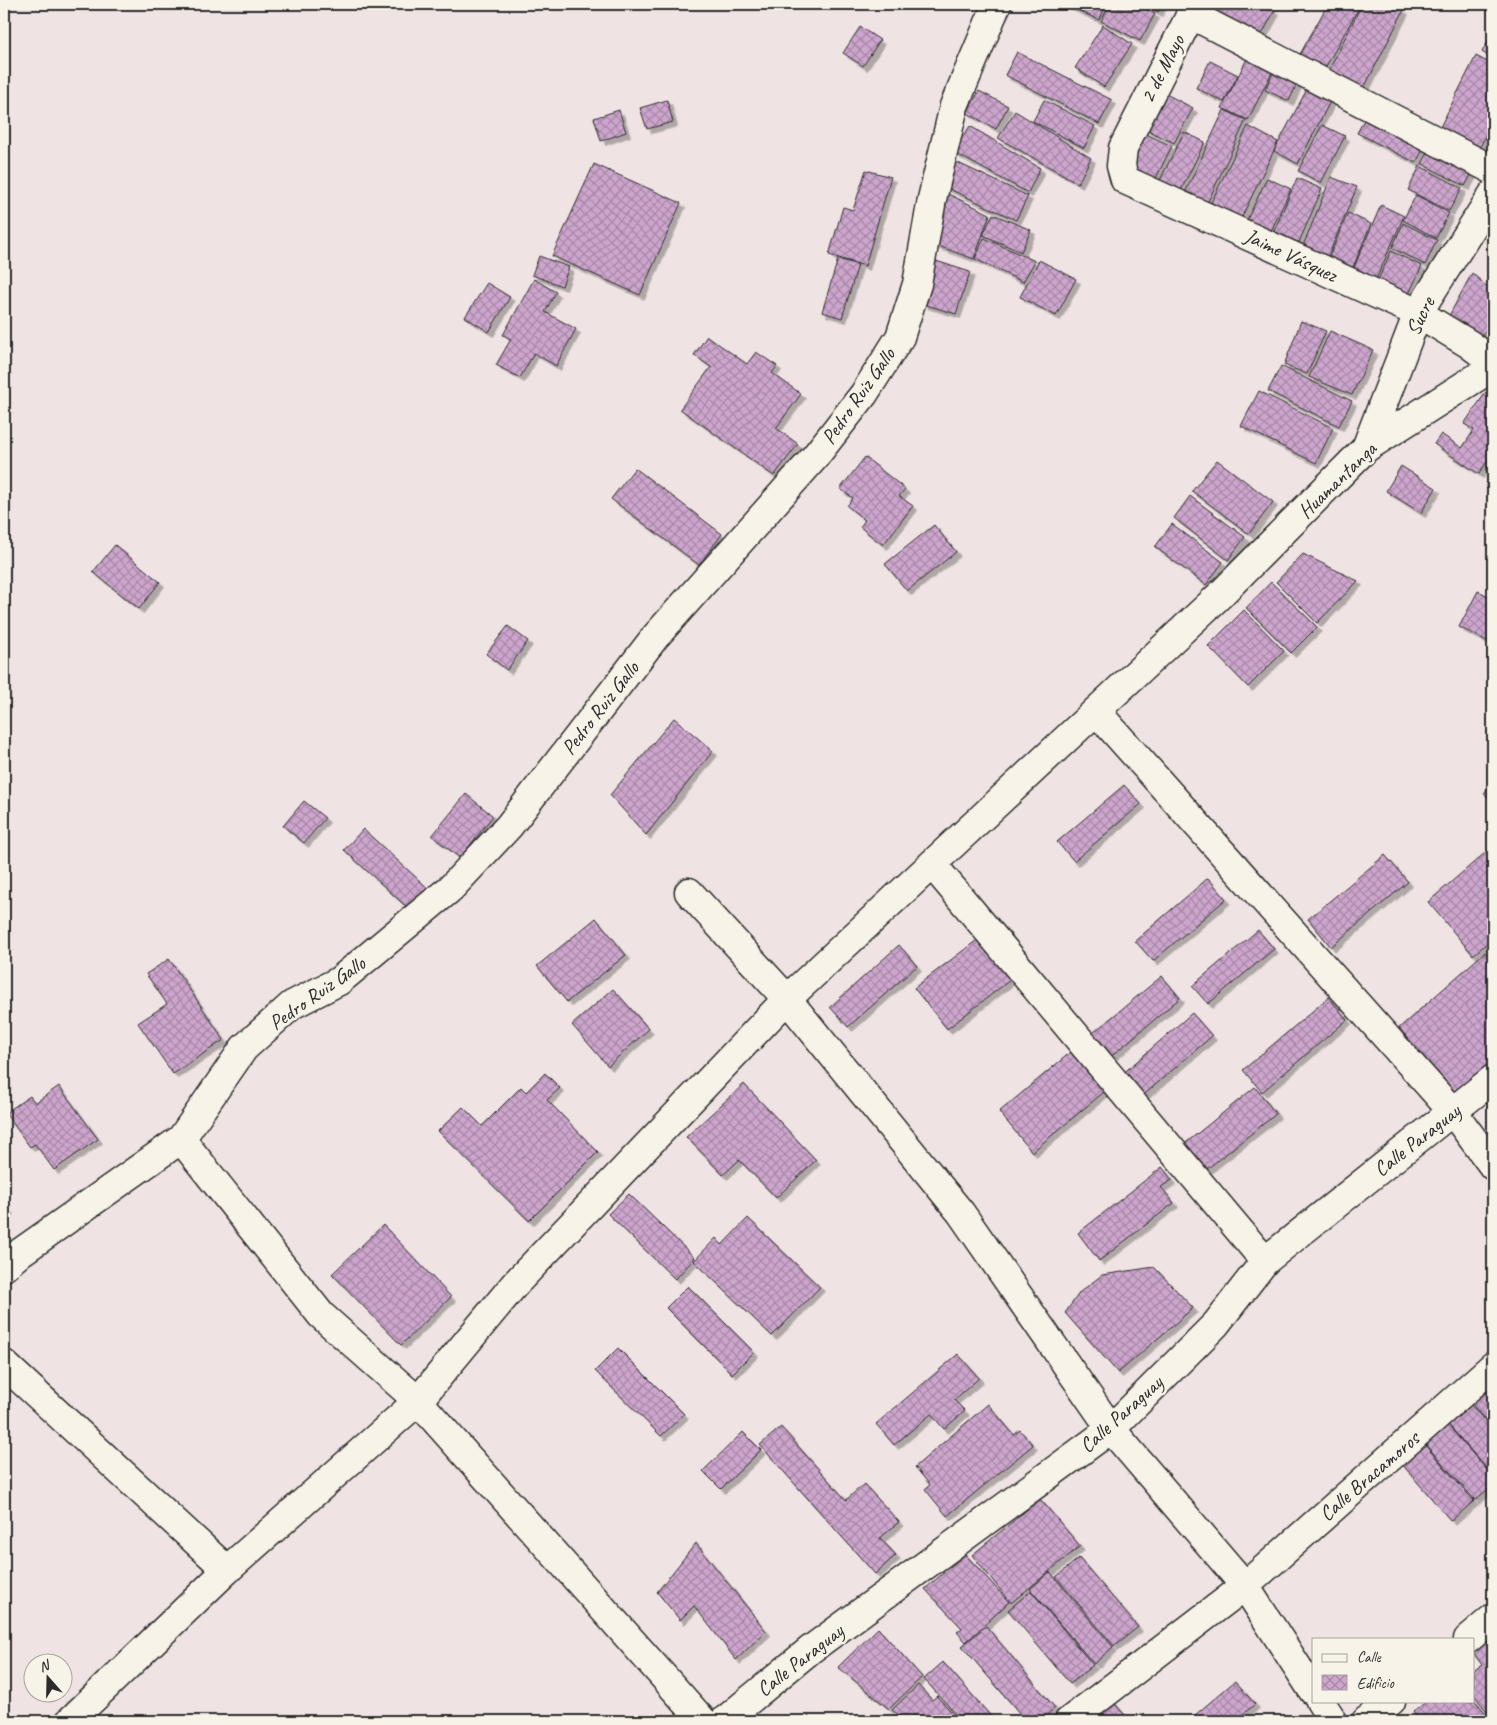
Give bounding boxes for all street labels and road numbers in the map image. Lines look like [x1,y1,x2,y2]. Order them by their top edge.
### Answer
street label: 2 de Mayo [1134,29,1191,107]
street label: Jaime Vásquez [1240,222,1342,288]
street label: Sucre [1400,292,1441,339]
street label: Pedro Ruiz Gallo [815,341,902,449]
street label: Huamantanga [1292,435,1383,524]
street label: Pedro Ruiz Gallo [555,655,646,760]
street label: Pedro Ruiz Gallo [264,949,372,1036]
street label: Calle Paraguay [1368,1097,1467,1182]
street label: Calle Paraguay [1074,1369,1169,1458]
street label: Calle Bracamoros [1314,1424,1426,1527]
street label: Calle Paraguay [751,1617,850,1702]

